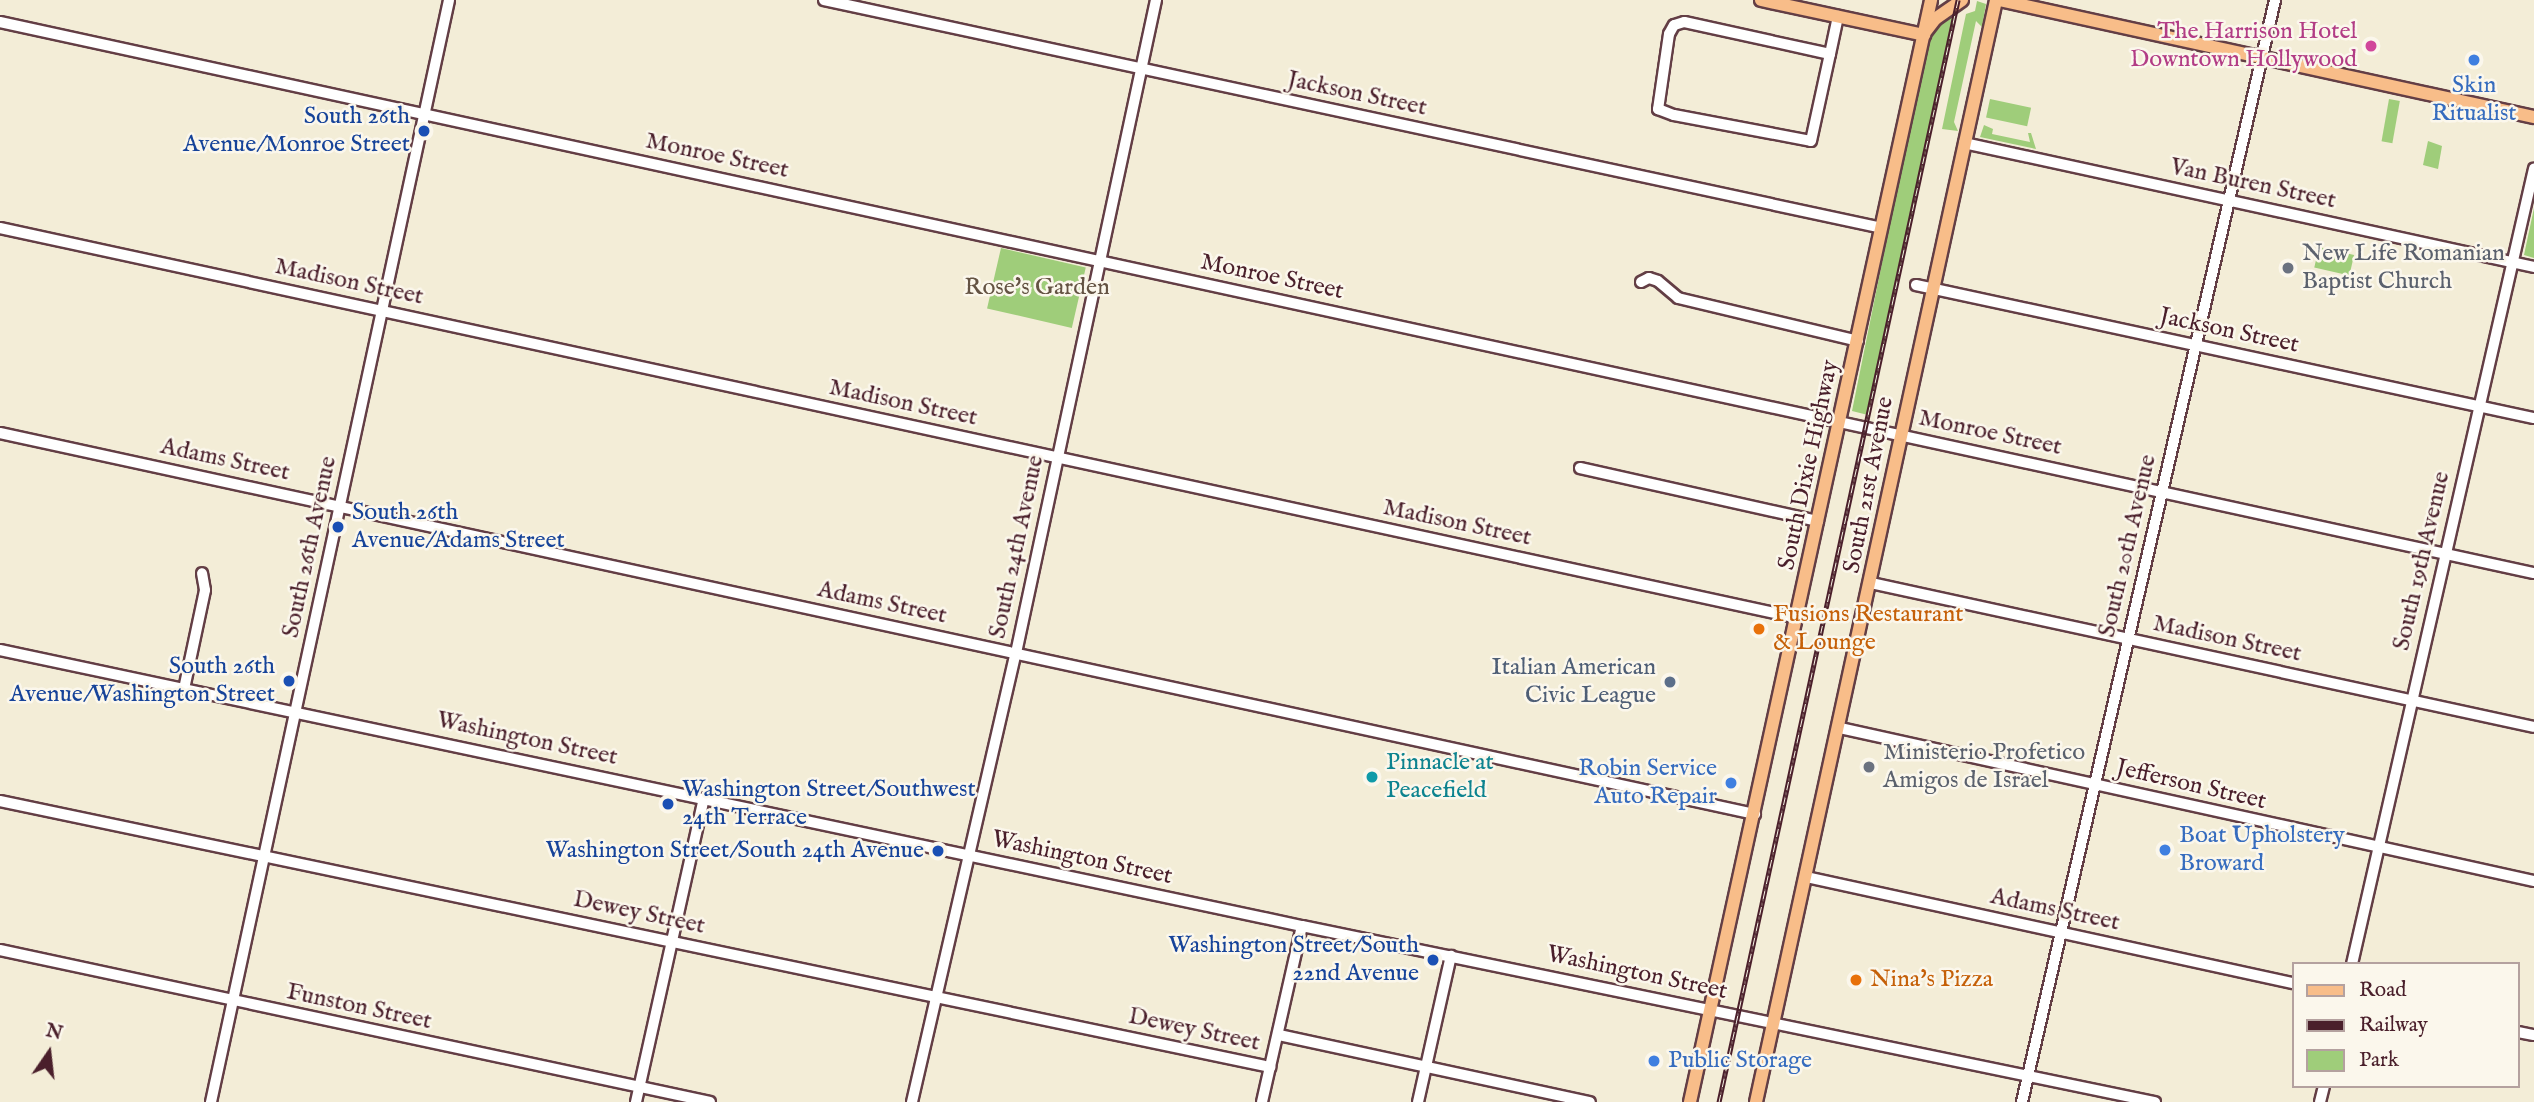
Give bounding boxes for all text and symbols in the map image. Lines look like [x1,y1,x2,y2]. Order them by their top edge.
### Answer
place label: The Harrison Hotel Downtown Hollywood [2130,18,2357,74]
marker: The Harrison Hotel Downtown Hollywood [2363,38,2379,54]
marker: Skin Ritualist [2466,52,2482,68]
street label: Jackson Street [1285,65,1429,123]
place label: Skin Ritualist [2431,72,2517,128]
place label: South 26th Avenue/Monroe Street [183,103,410,159]
marker: South 26th Avenue/Monroe Street [416,123,432,139]
street label: Monroe Street [643,127,791,185]
street label: Van Buren Street [2168,152,2338,216]
place label: New Life Romanian Baptist Church [2302,240,2505,296]
street label: Monroe Street [1198,248,1346,306]
street label: Madison Street [272,252,426,312]
marker: New Life Romanian Baptist Church [2280,260,2296,276]
park label: Rose's Garden [964,274,1110,302]
street label: Jackson Street [2157,302,2301,360]
street label: South Dixie Highway [1773,357,1845,573]
street label: Madison Street [826,373,980,433]
street label: South 21st Avenue [1838,394,1900,576]
street label: Monroe Street [1916,404,2064,462]
street label: Adams Street [158,432,292,488]
street label: South 20th Avenue [2093,452,2163,640]
street label: South 24th Avenue [984,453,1050,641]
street label: South 26th Avenue [277,454,343,640]
street label: South 19th Avenue [2387,469,2457,653]
street label: Madison Street [1380,493,1534,553]
place label: South 26th Avenue/Adams Street [352,499,565,555]
marker: South 26th Avenue/Adams Street [330,519,346,535]
street label: Adams Street [815,575,949,631]
place label: Fusions Restaurant & Lounge [1773,601,1963,657]
street label: Madison Street [2150,609,2304,669]
marker: Fusions Restaurant & Lounge [1751,621,1767,637]
place label: South 26th Avenue/Washington Street [10,653,275,709]
place label: Italian American Civic League [1492,654,1656,710]
marker: South 26th Avenue/Washington Street [281,673,297,689]
marker: Italian American Civic League [1662,674,1678,690]
street label: Washington Street [434,706,620,772]
place label: Ministerio Profetico Amigos de Israel [1883,739,2085,795]
place label: Pinnacle at Peacefield [1386,749,1494,805]
street label: Jefferson Street [2113,754,2269,816]
place label: Robin Service Auto Repair [1578,755,1717,811]
marker: Ministerio Profetico Amigos de Israel [1861,759,1877,775]
marker: Pinnacle at Peacefield [1364,769,1380,785]
marker: Robin Service Auto Repair [1723,775,1739,791]
place label: Washington Street/Southwest 24th Terrace [682,776,976,832]
marker: Washington Street/Southwest 24th Terrace [660,796,676,812]
place label: Boat Upholstery Broward [2179,822,2345,878]
street label: Washington Street [989,825,1175,891]
place label: Washington Street/South 24th Avenue [545,837,924,865]
marker: Boat Upholstery Broward [2157,842,2173,858]
marker: Washington Street/South 24th Avenue [930,843,946,859]
street label: Adams Street [1988,882,2122,938]
street label: Dewey Street [571,885,707,941]
place label: Washington Street/South 22nd Avenue [1168,932,1419,988]
street label: Washington Street [1544,940,1730,1006]
marker: Washington Street/South 22nd Avenue [1425,952,1441,968]
legend [2292,962,2520,1088]
place label: Nina's Pizza [1870,966,1993,994]
marker: Nina's Pizza [1848,972,1864,988]
text: Road [2359,977,2406,1004]
street label: Funston Street [284,978,434,1036]
street label: Dewey Street [1126,1002,1262,1058]
text: Railway [2359,1012,2428,1039]
north arrow [14,1018,84,1088]
text: N [43,1019,65,1046]
place label: Public Storage [1668,1047,1812,1075]
text: Park [2359,1047,2399,1074]
marker: Public Storage [1646,1053,1662,1069]

